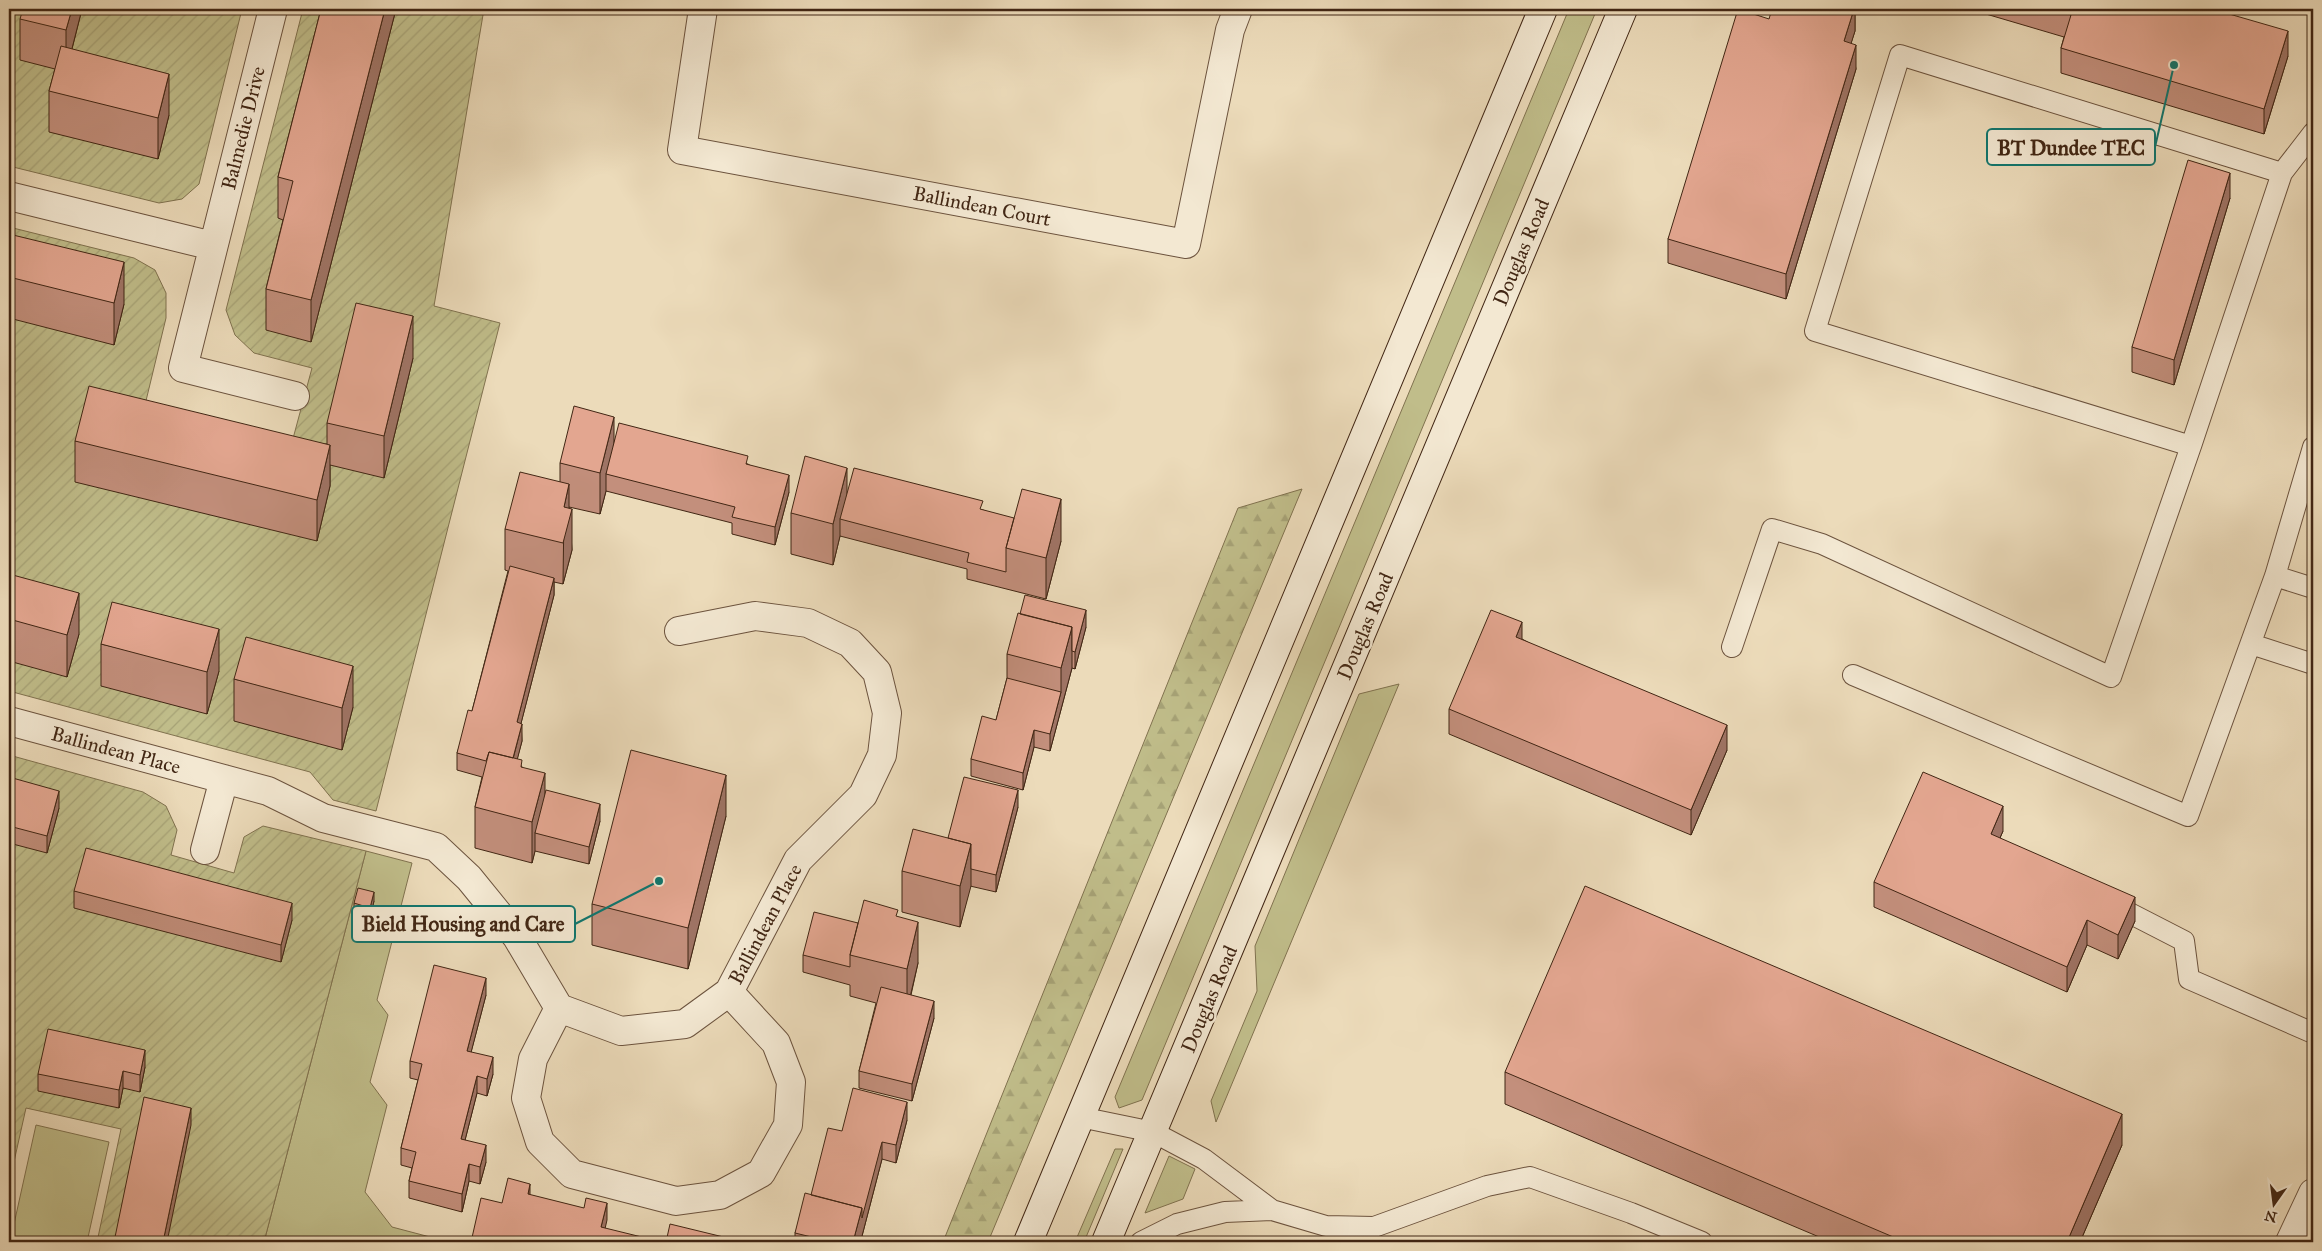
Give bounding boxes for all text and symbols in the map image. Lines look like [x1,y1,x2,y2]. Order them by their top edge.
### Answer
street label: Balmedie Drive [216,64,270,192]
callout: BT Dundee TEC [1987,129,2155,165]
text: BT Dundee TEC [1997,135,2145,161]
street label: Ballindean Court [911,181,1053,231]
street label: Douglas Road [1488,195,1555,310]
street label: Douglas Road [1332,569,1399,684]
street label: Ballindean Place [49,721,183,779]
street label: Ballindean Place [723,860,807,988]
callout: Bield Housing and Care [352,906,575,942]
text: Bield Housing and Care [362,911,565,937]
street label: Douglas Road [1176,942,1243,1057]
north arrow [2250,1178,2300,1228]
text: N [2263,1206,2279,1226]

